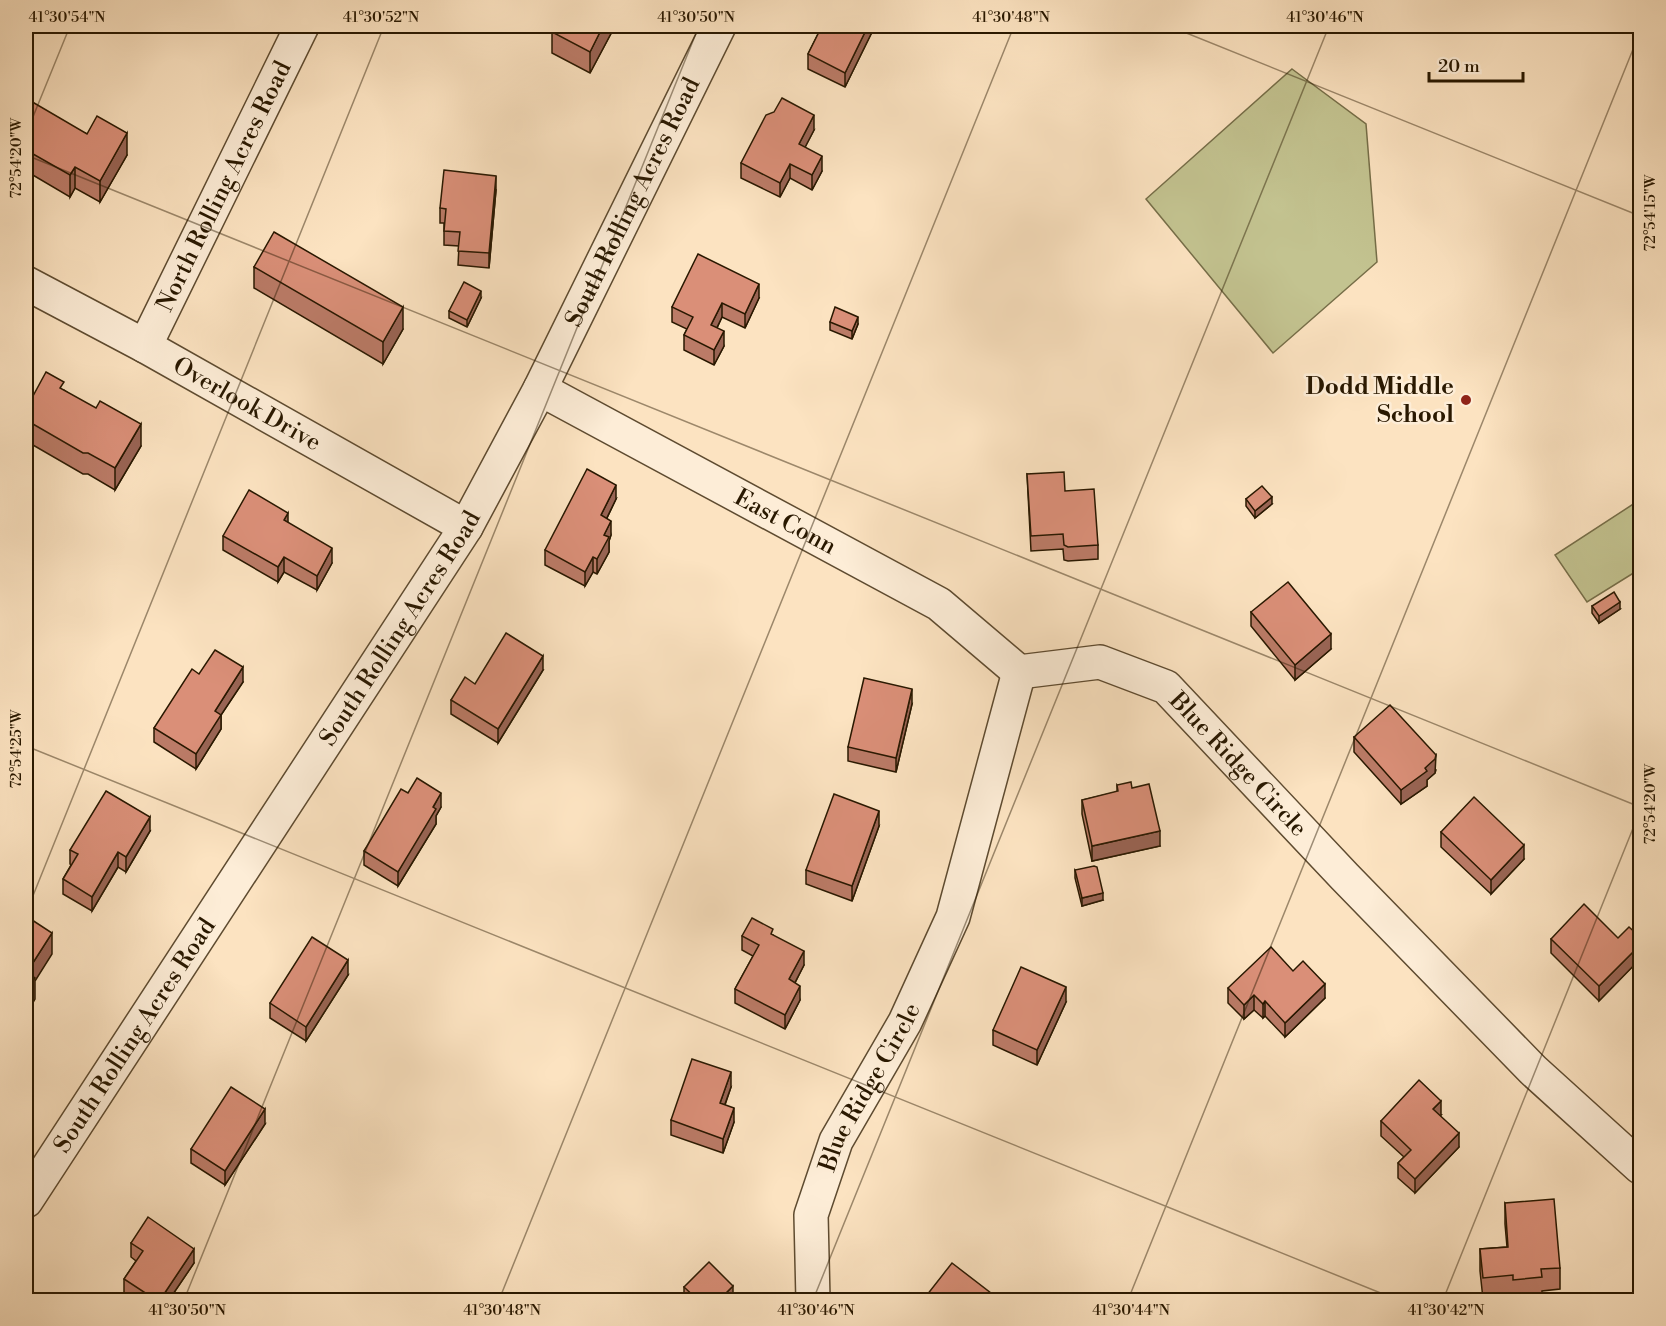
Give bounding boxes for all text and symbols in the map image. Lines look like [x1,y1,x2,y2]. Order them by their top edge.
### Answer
text: 41°30'54"N [29,8,106,27]
text: 41°30'52"N [343,8,419,27]
text: 41°30'50"N [657,8,735,27]
text: 41°30'48"N [972,8,1050,27]
text: 41°30'46"N [1286,8,1364,27]
scale bar [1429,45,1524,83]
text: 20 m [1438,55,1480,78]
street label: North Rolling Acres Road [150,56,299,317]
street label: South Rolling Acres Road [559,73,707,332]
text: 72°54'20"W [7,117,26,198]
text: 72°54'15"W [1641,174,1660,251]
street label: Overlook Drive [167,351,326,458]
place label: Dodd Middle School [1306,372,1454,430]
marker: Dodd Middle School [1459,393,1473,407]
street label: East Conn [729,483,841,562]
street label: South Rolling Acres Road [313,506,488,752]
street label: Blue Ridge Circle [1162,685,1313,843]
text: 72°54'25"W [7,709,26,788]
text: 72°54'20"W [1641,763,1660,844]
street label: South Rolling Acres Road [48,912,223,1159]
street label: Blue Ridge Circle [812,999,928,1176]
text: 41°30'50"N [148,1301,226,1320]
text: 41°30'48"N [463,1301,541,1320]
text: 41°30'46"N [777,1301,855,1320]
text: 41°30'44"N [1092,1301,1170,1320]
text: 41°30'42"N [1408,1301,1484,1320]

